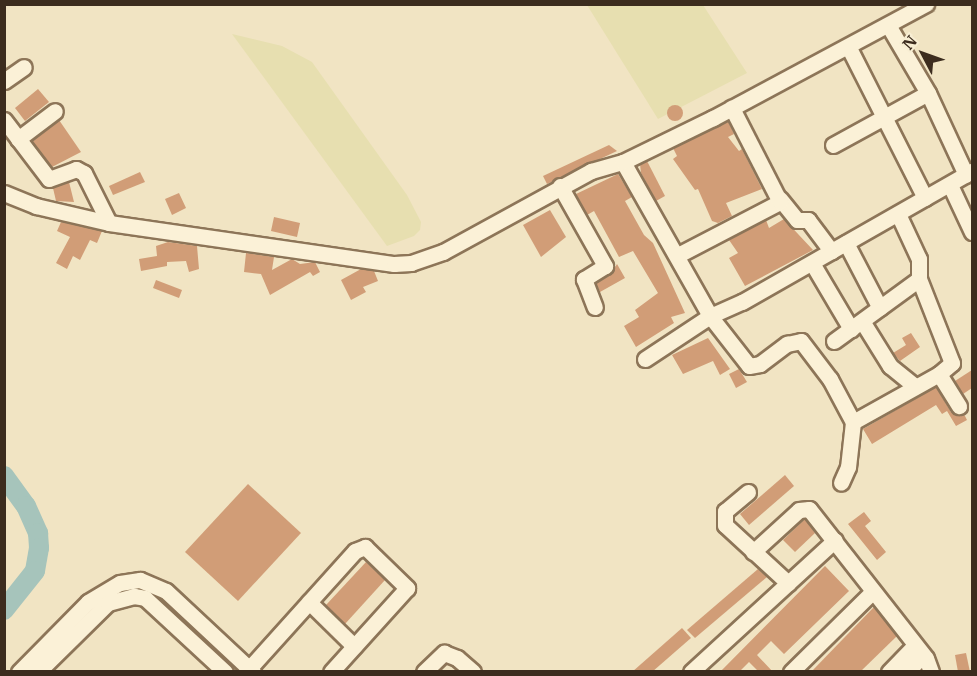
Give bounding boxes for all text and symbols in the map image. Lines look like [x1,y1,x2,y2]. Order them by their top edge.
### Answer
north arrow [893,24,953,84]
text: N [898,31,921,54]

